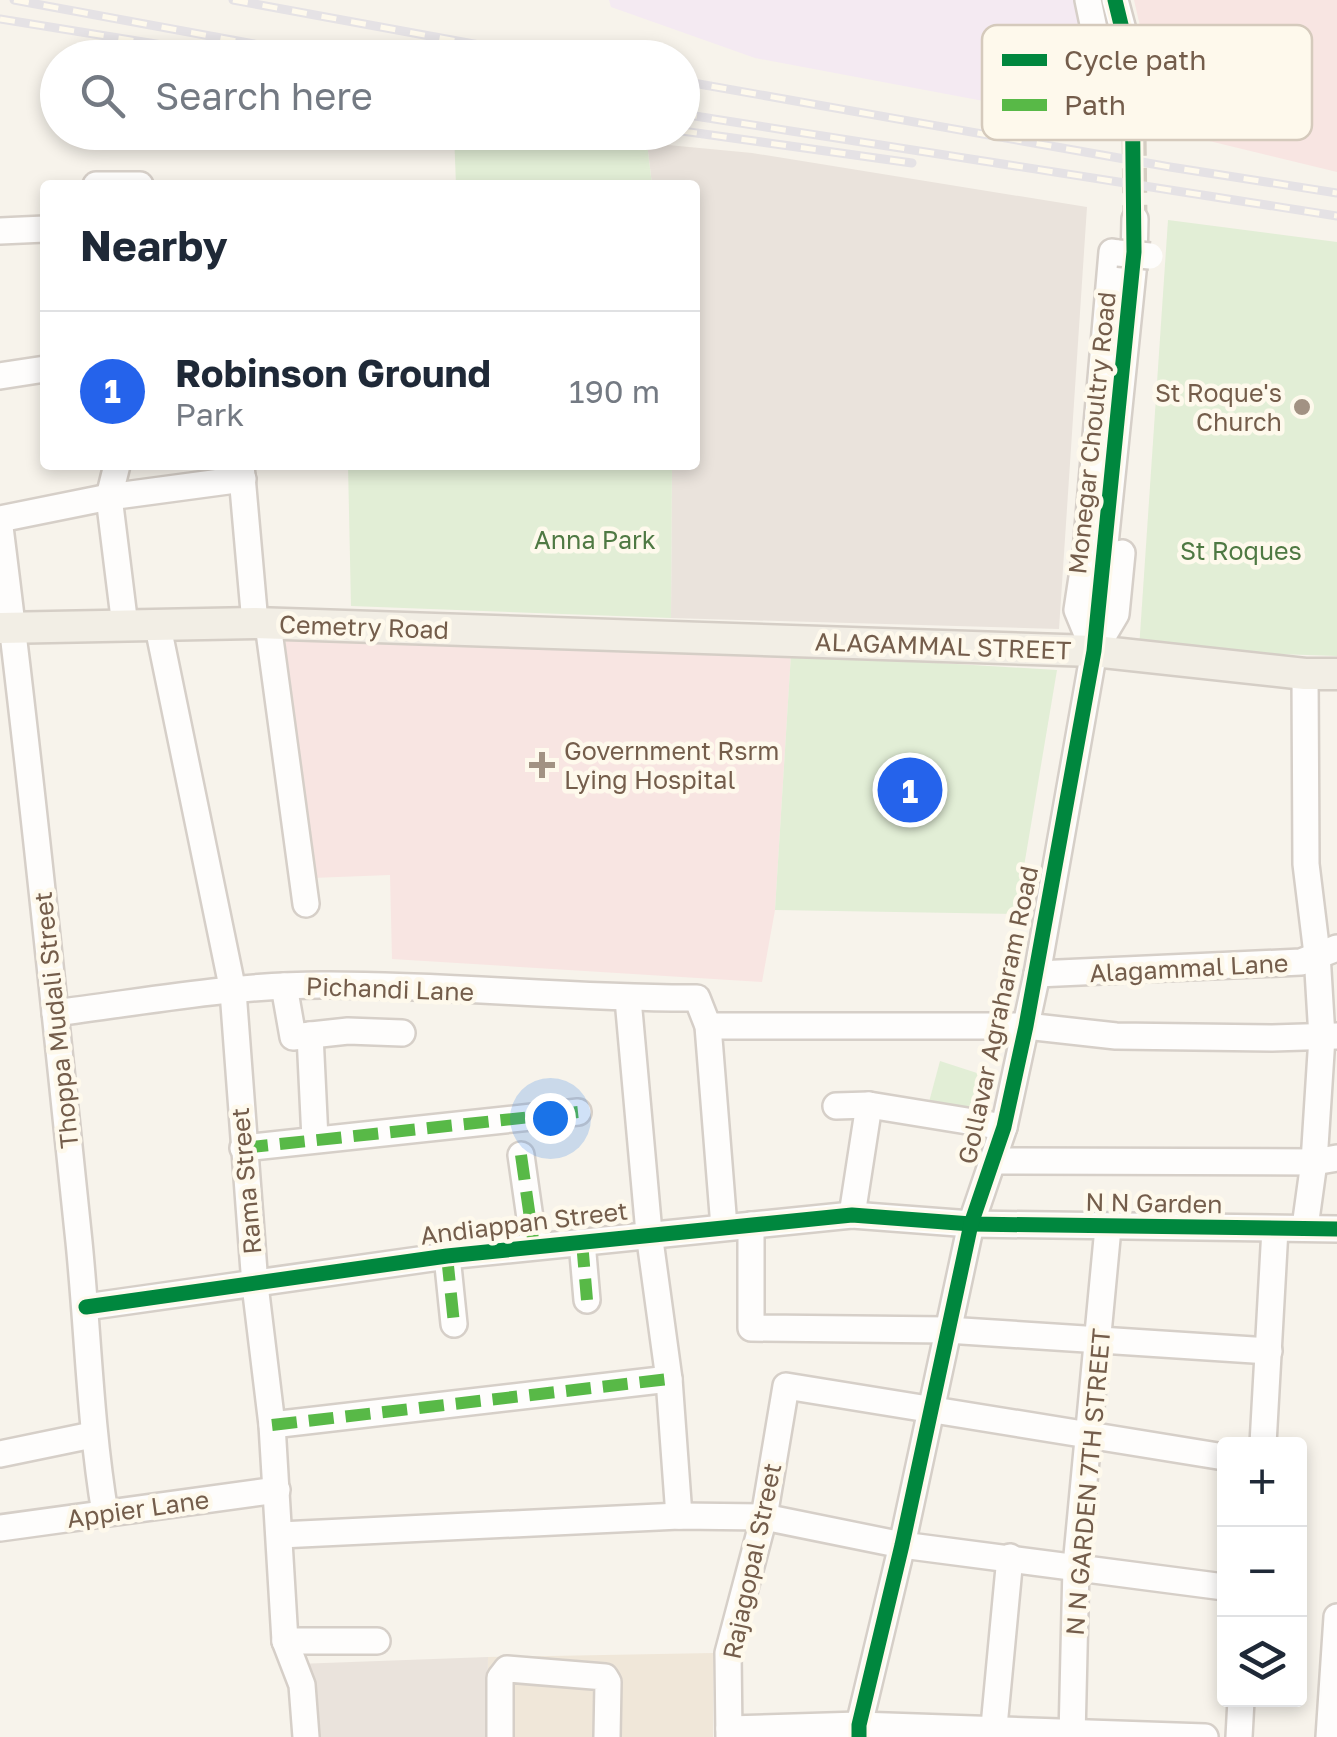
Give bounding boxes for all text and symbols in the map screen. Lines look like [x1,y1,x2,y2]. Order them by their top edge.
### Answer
legend [982,25,1312,140]
search box [40,40,700,150]
text: Cycle path [1064,43,1207,76]
icon: search [75,68,130,123]
text: Search here [155,73,373,118]
text: Path [1064,88,1126,121]
text: Nearby [80,220,228,270]
street label: Monegar Choultry Road [1061,290,1122,576]
text: Robinson Ground [175,350,491,395]
text: 1 [104,372,121,410]
text: 190 m [569,372,660,410]
place label: St Roque's Church [1155,377,1282,437]
text: Park [175,395,244,433]
marker: St Roque's Church [1291,396,1313,418]
park label: Anna Park [534,524,656,555]
park label: St Roques [1180,535,1302,566]
street label: Cemetry Road [278,608,450,645]
street label: ALAGAMMAL STREET [814,626,1072,665]
place label: Government Rsrm Lying Hospital [564,735,779,795]
marker: Government Rsrm Lying Hospital [529,752,555,778]
pin: 1 [878,752,942,828]
street label: Gollavar Agraharam Road [951,863,1044,1167]
street label: Thoppa Mudali Street [27,890,84,1150]
street label: Alagammal Lane [1089,947,1289,988]
street label: Pichandi Lane [305,970,475,1007]
your location [525,1093,576,1144]
street label: Rama Street [224,1106,267,1256]
street label: N N Garden [1085,1186,1223,1219]
street label: Andiappan Street [418,1194,629,1251]
street label: N N GARDEN 7TH STREET [1059,1327,1116,1637]
map controls [1217,1437,1307,1707]
button: + [1217,1437,1307,1527]
street label: Rajagopal Street [716,1460,787,1662]
street label: Appier Lane [65,1483,211,1534]
button: − [1217,1527,1307,1617]
button: layers [1217,1617,1307,1707]

